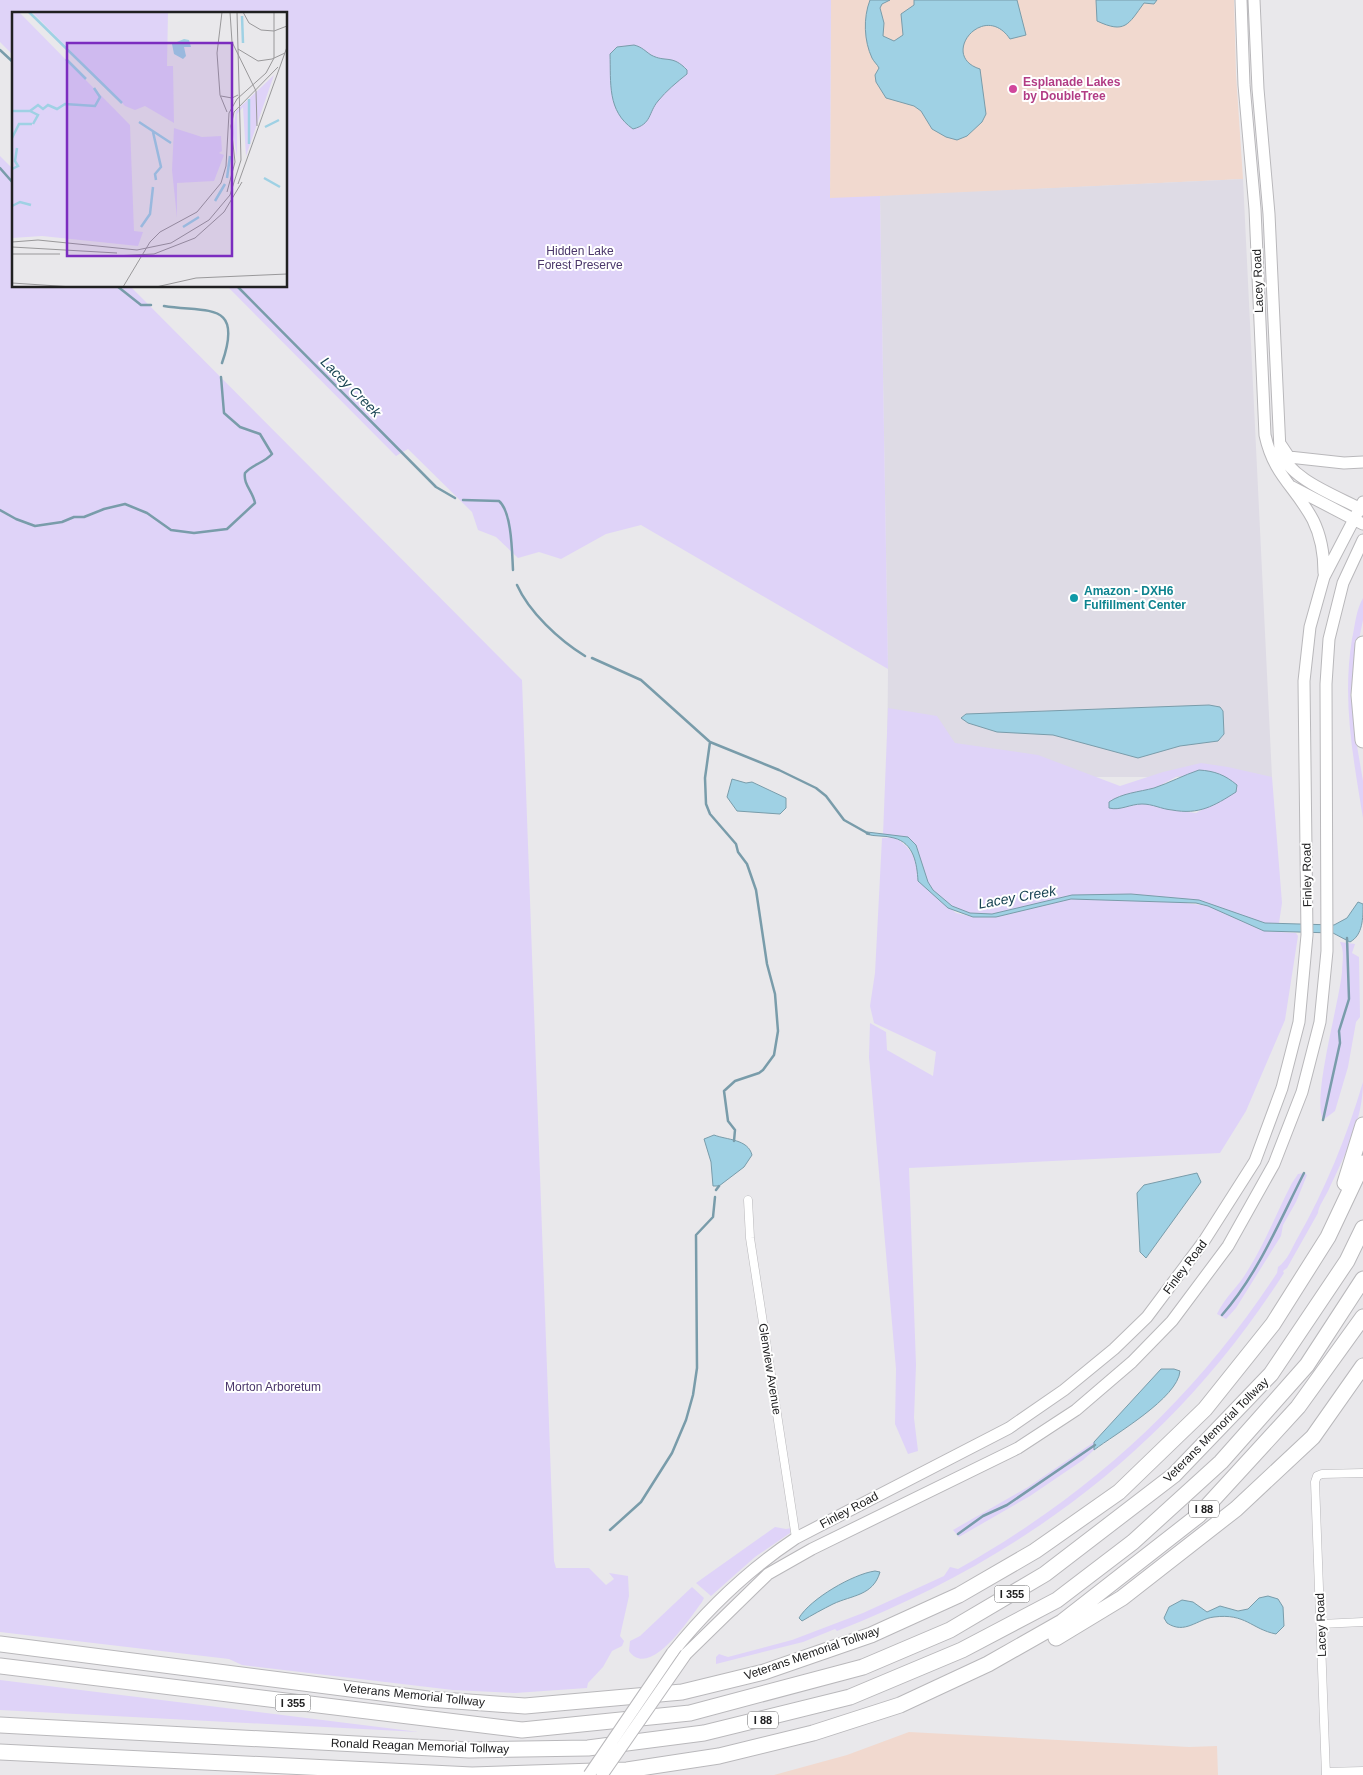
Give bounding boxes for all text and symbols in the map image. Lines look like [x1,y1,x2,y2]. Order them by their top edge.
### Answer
inset map [12,12,288,288]
place label: Esplanade Lakes by DoubleTree [1023,75,1121,103]
marker: Esplanade Lakes by DoubleTree [1007,83,1019,95]
park label: Hidden Lake Forest Preserve [537,244,623,272]
street label: Lacey Road [1250,249,1266,313]
water label: Lacey Creek [318,354,385,421]
place label: Amazon - DXH6 Fulfillment Center [1084,584,1186,612]
marker: Amazon - DXH6 Fulfillment Center [1068,592,1080,604]
street label: Finley Road [1299,843,1315,907]
water label: Lacey Creek [977,882,1058,912]
street label: Finley Road [1160,1237,1210,1297]
street label: Glenview Avenue [756,1322,784,1416]
street label: Veterans Memorial Tollway [1161,1375,1271,1485]
park label: Morton Arboretum [225,1380,321,1394]
street label: Finley Road [817,1489,881,1531]
road number: I 88 [1189,1500,1219,1518]
road number: I 355 [994,1586,1030,1602]
street label: Lacey Road [1313,1593,1329,1657]
street label: Veterans Memorial Tollway [742,1623,882,1683]
street label: Veterans Memorial Tollway [342,1681,486,1709]
road number: I 355 [276,1695,310,1712]
road number: I 88 [748,1712,778,1728]
street label: Ronald Reagan Memorial Tollway [331,1736,509,1756]

